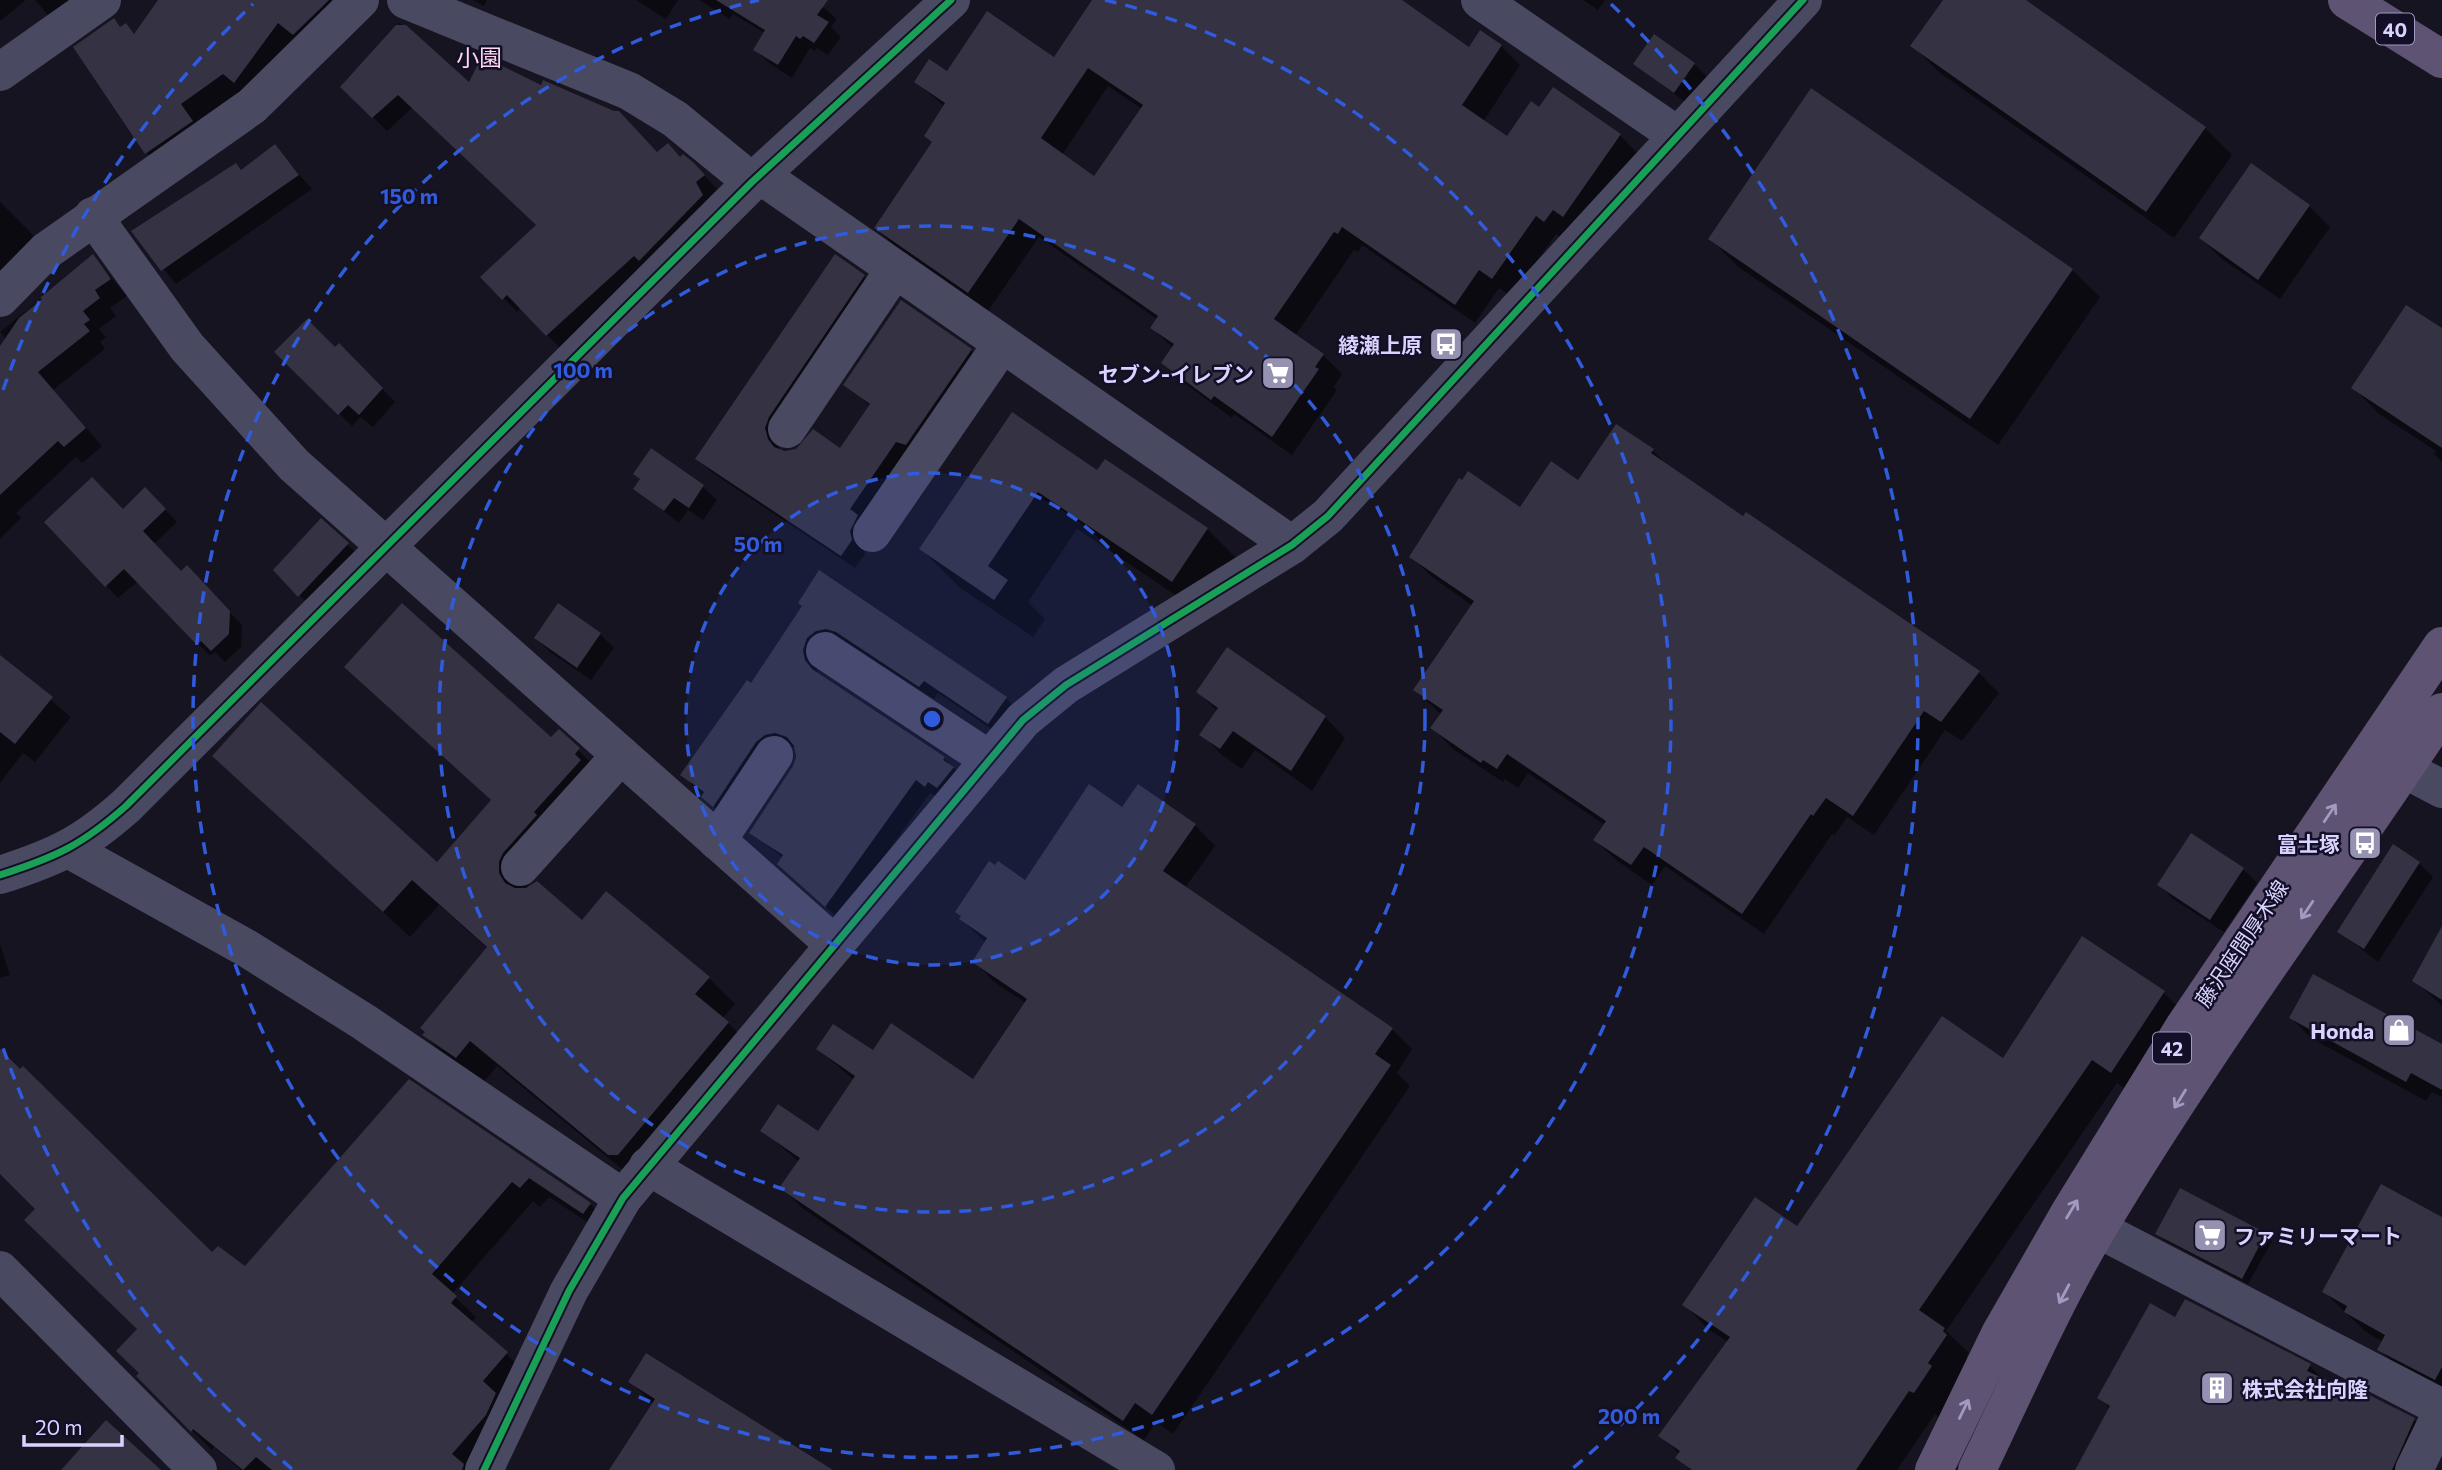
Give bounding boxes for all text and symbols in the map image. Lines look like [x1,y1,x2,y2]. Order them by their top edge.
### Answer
road number: 40 [2376,14,2414,44]
district label: 小園 [456,43,502,71]
text: 150 m [380,183,438,208]
bus stop icon: 綾瀬上原 [1427,325,1465,363]
place label: 綾瀬上原 [1338,332,1422,357]
supermarket icon: セブン-イレブン [1259,354,1297,392]
text: 100 m [553,357,613,382]
place label: セブン-イレブン [1098,361,1254,386]
text: 50 m [734,531,782,556]
centre of rings [920,707,944,731]
one-way arrow [2323,804,2337,823]
bus stop icon: 富士塚 [2346,824,2384,862]
place label: 富士塚 [2277,831,2340,856]
street label: 藤沢座間厚木線 [2190,875,2292,1011]
one-way arrow [2300,900,2314,919]
shop icon: Honda [2380,1011,2418,1049]
place label: Honda [2310,1018,2374,1043]
road number: 42 [2153,1032,2191,1064]
one-way arrow [2173,1088,2187,1108]
one-way arrow [2066,1200,2080,1220]
supermarket icon: ファミリーマート [2191,1216,2229,1254]
place label: ファミリーマート [2234,1223,2402,1248]
one-way arrow [2056,1283,2070,1304]
building icon: 株式会社向隆 [2198,1369,2236,1407]
place label: 株式会社向隆 [2242,1376,2368,1401]
one-way arrow [1957,1399,1971,1420]
text: 200 m [1598,1403,1660,1428]
scale bar [24,1404,122,1448]
text: 20 m [35,1414,83,1439]

